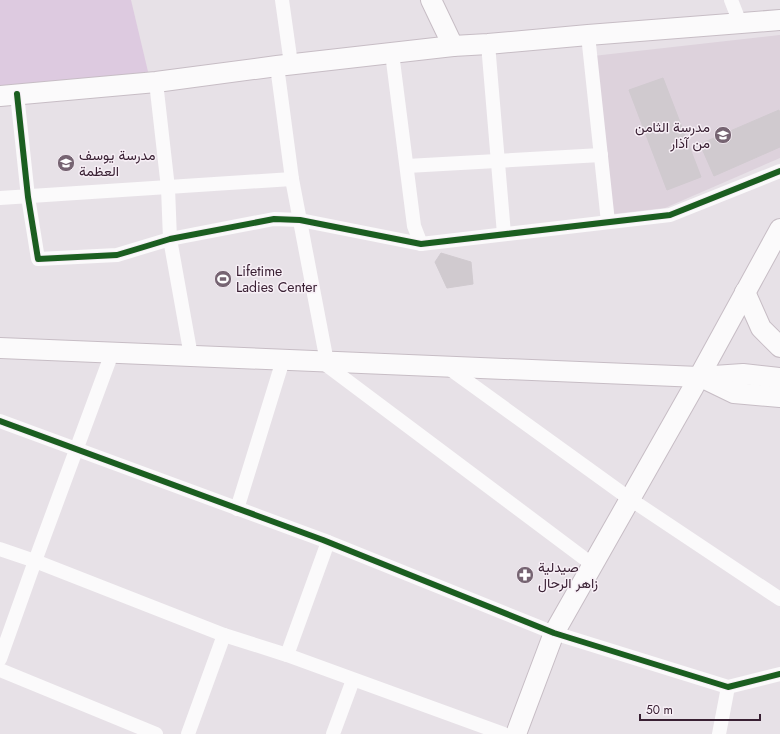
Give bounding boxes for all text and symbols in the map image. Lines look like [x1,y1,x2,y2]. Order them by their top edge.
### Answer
place label: مدرسة الثامن من آذار [635,117,710,153]
school or university icon: مدرسة الثامن من آذار [713,125,733,145]
place label: مدرسة يوسف العظمة [79,145,156,181]
school or university icon: مدرسة يوسف العظمة [56,153,76,173]
place label: Lifetime Ladies Center [236,261,317,297]
sports icon: Lifetime Ladies Center [213,269,233,289]
place label: صيدلية زاهر الرحال [538,557,598,593]
pharmacy icon: صيدلية زاهر الرحال [515,565,535,585]
scale bar [640,696,760,722]
text: 50 m [646,701,673,719]

